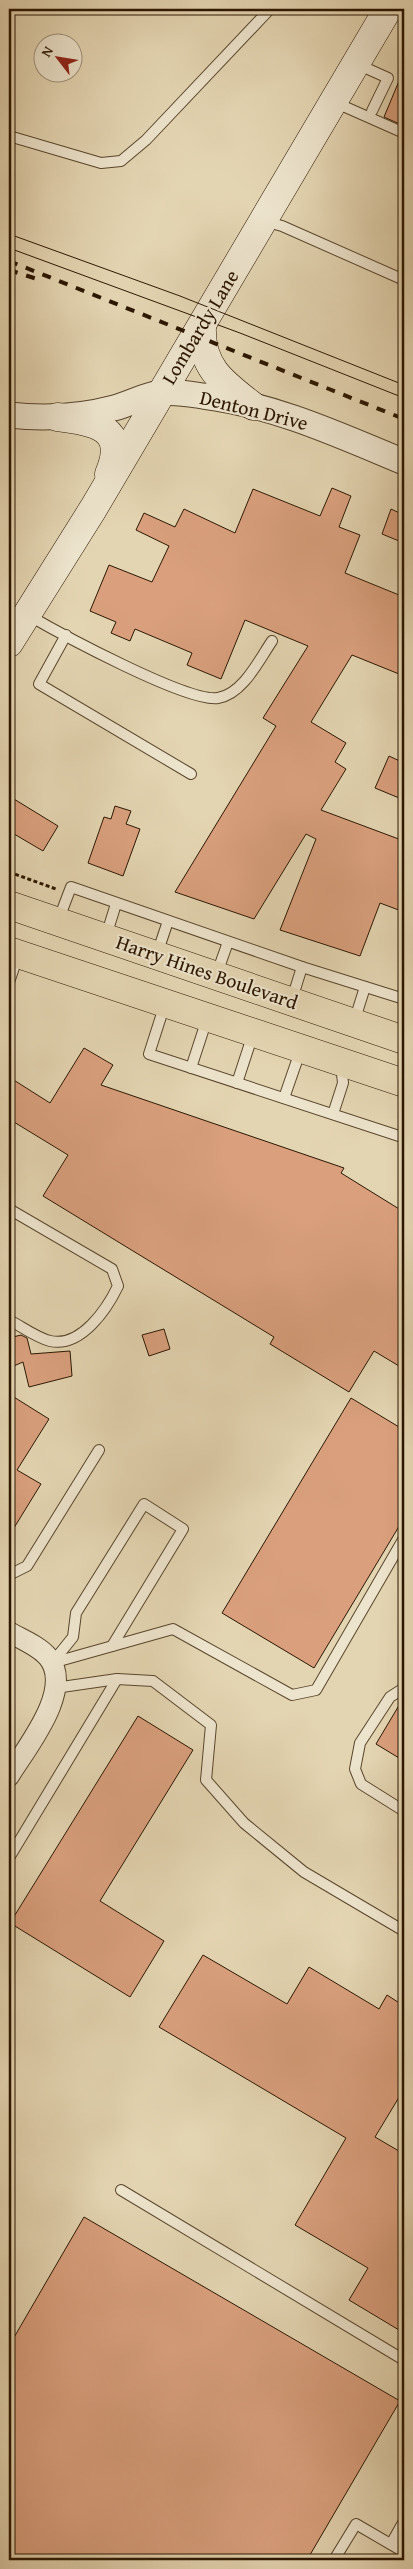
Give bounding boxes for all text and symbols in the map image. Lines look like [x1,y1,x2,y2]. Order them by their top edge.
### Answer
north arrow [32,32,82,82]
text: N [36,42,58,60]
street label: Lombardy Lane [154,264,245,389]
street label: Denton Drive [197,382,311,437]
street label: Harry Hines Boulevard [112,927,302,1016]

